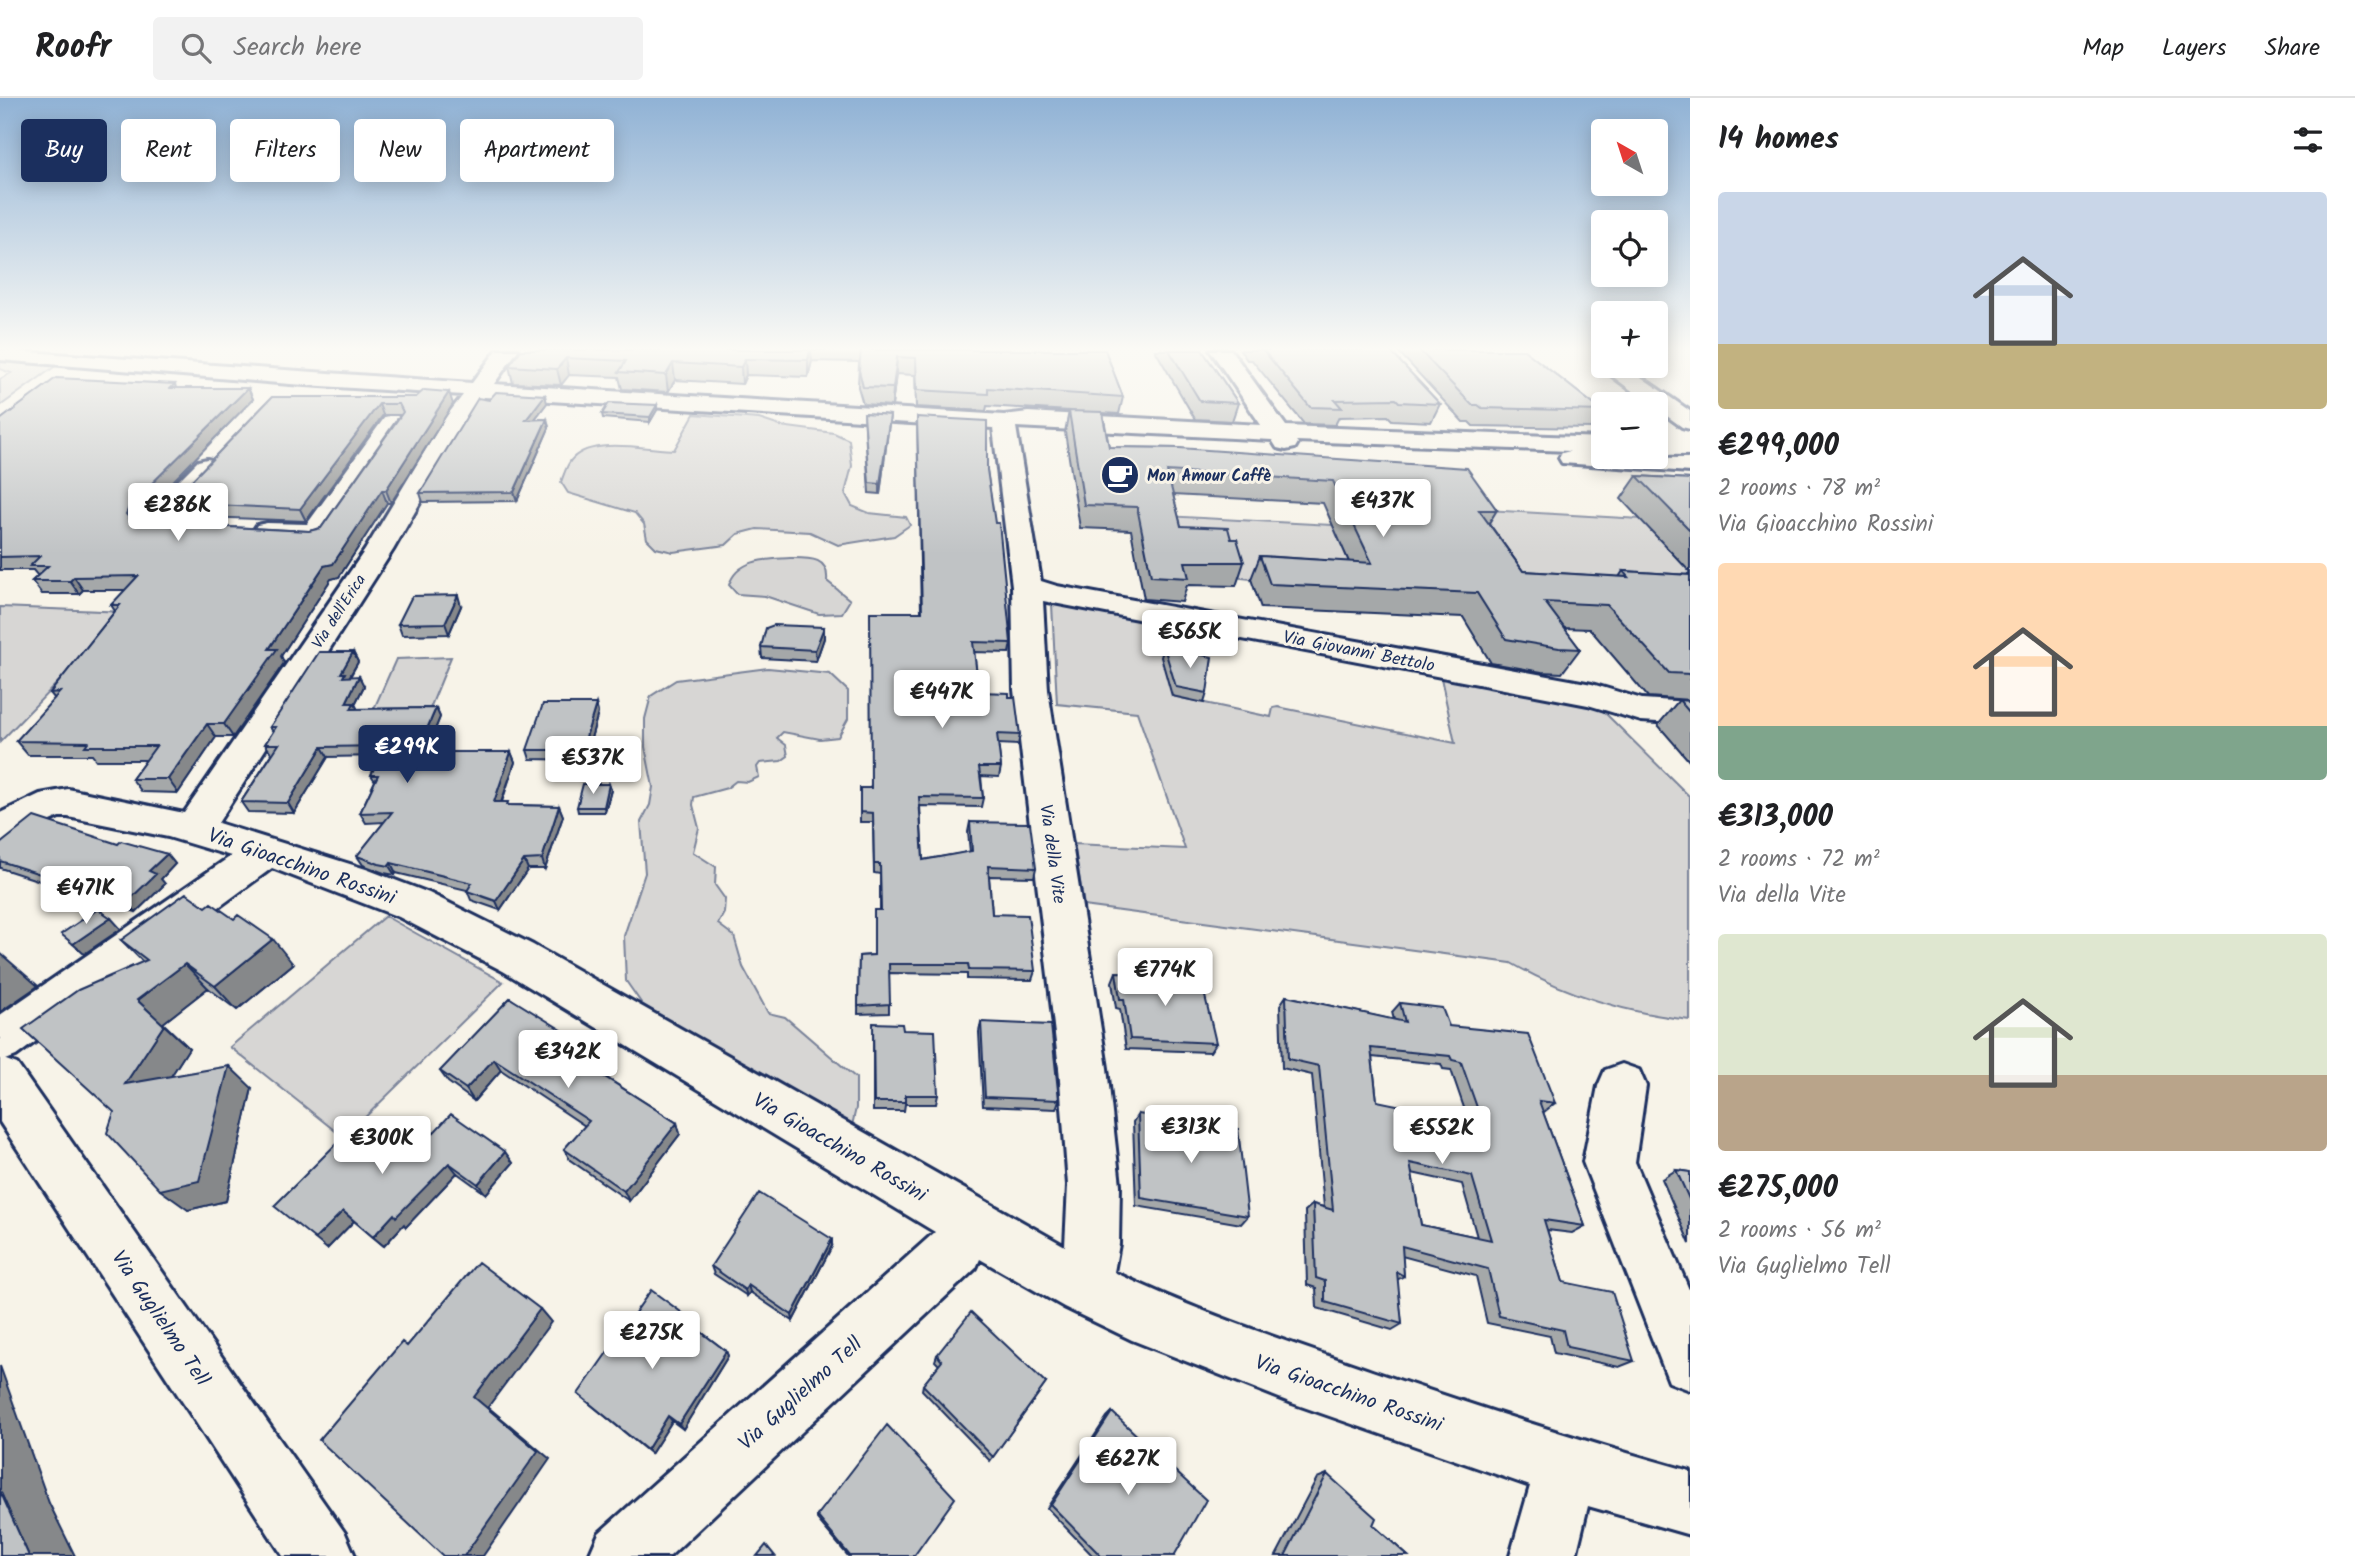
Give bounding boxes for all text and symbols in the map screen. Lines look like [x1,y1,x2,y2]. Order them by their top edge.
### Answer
search box [153,17,643,80]
text: Roofr [35,22,111,75]
text: Search here [233,27,361,69]
icon: search [177,29,215,67]
text: Map [2082,29,2124,68]
text: Layers [2162,29,2226,68]
text: Share [2264,29,2320,68]
text: 14 homes [1718,116,1839,164]
chip: Buy [21,119,107,182]
chip: Rent [121,119,216,182]
chip: Filters [230,119,340,182]
chip: New [354,119,446,182]
chip: Apartment [460,119,614,182]
north arrow [1591,119,1668,196]
map controls [1591,119,1668,469]
icon: filters [2289,121,2327,159]
button: locate [1591,210,1668,287]
icon: home [1960,238,2086,364]
button: + [1591,301,1668,378]
button: − [1591,392,1668,469]
text: €299,000 [1718,423,1839,471]
cafe icon: Mon Amour Caffè [1099,454,1141,496]
place label: Mon Amour Caffè [1147,464,1272,489]
text: 2 rooms · 78 m² [1718,471,1880,507]
pin: €437K [1334,480,1432,539]
pin: €286K [129,484,227,543]
text: €437K [1351,484,1415,520]
text: €286K [144,488,212,524]
text: Via Gioacchino Rossini [1718,507,1933,543]
street label: Via dell'Erica [306,569,373,654]
icon: home [1960,609,2086,735]
pin: €565K [1141,610,1239,670]
text: €565K [1158,615,1222,651]
street label: Via Giovanni Bettolo [1280,624,1437,681]
pin: €447K [893,670,991,730]
text: €447K [910,675,974,711]
pin: €299K [358,726,456,785]
text: €299K [374,730,440,766]
pin: €537K [544,736,642,796]
text: €537K [561,741,625,777]
text: €313,000 [1718,794,1833,842]
street label: Via della Vite [1030,803,1073,906]
street label: Via Gioacchino Rossini [203,820,401,915]
text: 2 rooms · 72 m² [1718,842,1880,878]
pin: €471K [37,866,135,926]
text: €471K [57,871,115,907]
text: Via della Vite [1718,878,1846,914]
pin: €774K [1116,948,1214,1008]
text: €774K [1134,953,1196,989]
icon: home [1960,980,2086,1106]
pin: €342K [519,1030,617,1090]
text: €342K [535,1035,601,1071]
street label: Via Gioacchino Rossini [746,1085,933,1212]
pin: €313K [1142,1105,1240,1165]
pin: €552K [1393,1107,1491,1166]
text: €313K [1161,1110,1221,1146]
text: €552K [1409,1111,1475,1147]
pin: €300K [333,1116,431,1176]
text: €300K [350,1121,414,1157]
text: €275,000 [1718,1165,1838,1213]
text: 2 rooms · 56 m² [1718,1213,1881,1249]
street label: Via Guglielmo Tell [102,1244,218,1393]
text: Via Guglielmo Tell [1718,1249,1891,1285]
pin: €275K [603,1312,701,1371]
text: €275K [620,1316,684,1352]
street label: Via Guglielmo Tell [731,1329,871,1459]
street label: Via Gioacchino Rossini [1250,1347,1448,1442]
pin: €627K [1079,1438,1177,1497]
text: €627K [1095,1442,1161,1478]

